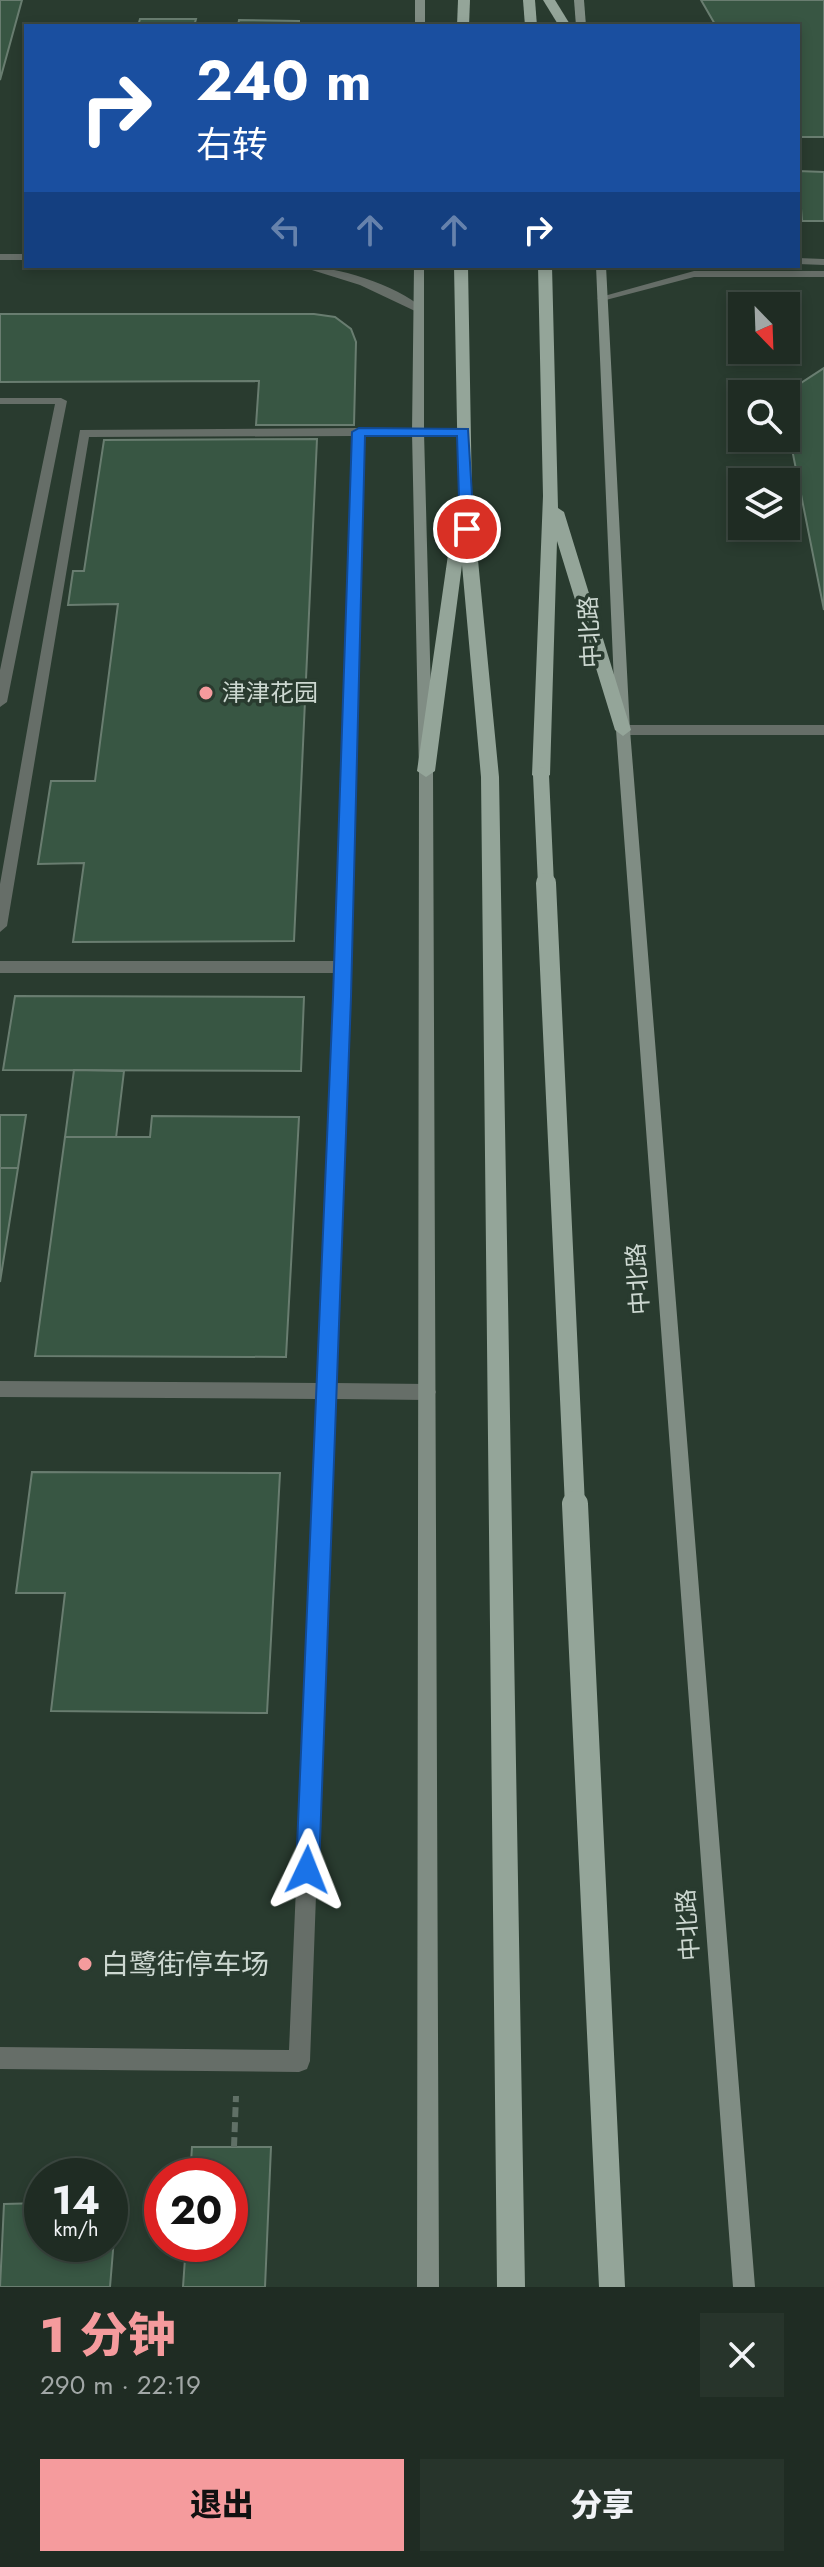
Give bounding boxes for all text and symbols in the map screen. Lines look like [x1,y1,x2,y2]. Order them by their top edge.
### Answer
text: 240 m [196,40,372,121]
icon: right [64,56,168,160]
text: 右转 [196,118,268,170]
icon: left [264,208,308,252]
icon: ahead [348,208,392,252]
icon: ahead [432,208,476,252]
icon: right [516,208,560,252]
north arrow [728,292,800,364]
map controls [728,292,800,540]
button: search [728,380,800,452]
button: layers [728,468,800,540]
pin [433,495,501,563]
icon: arrive [445,507,489,551]
street label: 中北路 [570,595,609,669]
place label: 津津花园 [222,675,318,710]
marker: 津津花园 [197,684,215,702]
street label: 中北路 [618,1242,657,1316]
position arrow [265,1828,349,1912]
street label: 中北路 [668,1888,707,1962]
place label: 白鹭街停车场 [101,1944,269,1985]
marker: 白鹭街停车场 [76,1955,94,1973]
speed limit sign: 20 [144,2158,248,2262]
text: 14 [52,2171,100,2229]
text: km/h [53,2215,99,2244]
text: 1 分钟 [40,2301,176,2370]
button: close [700,2313,784,2397]
text: 290 m · 22:19 [40,2366,201,2404]
button: 退出 [40,2459,404,2551]
button: 分享 [420,2459,784,2551]

